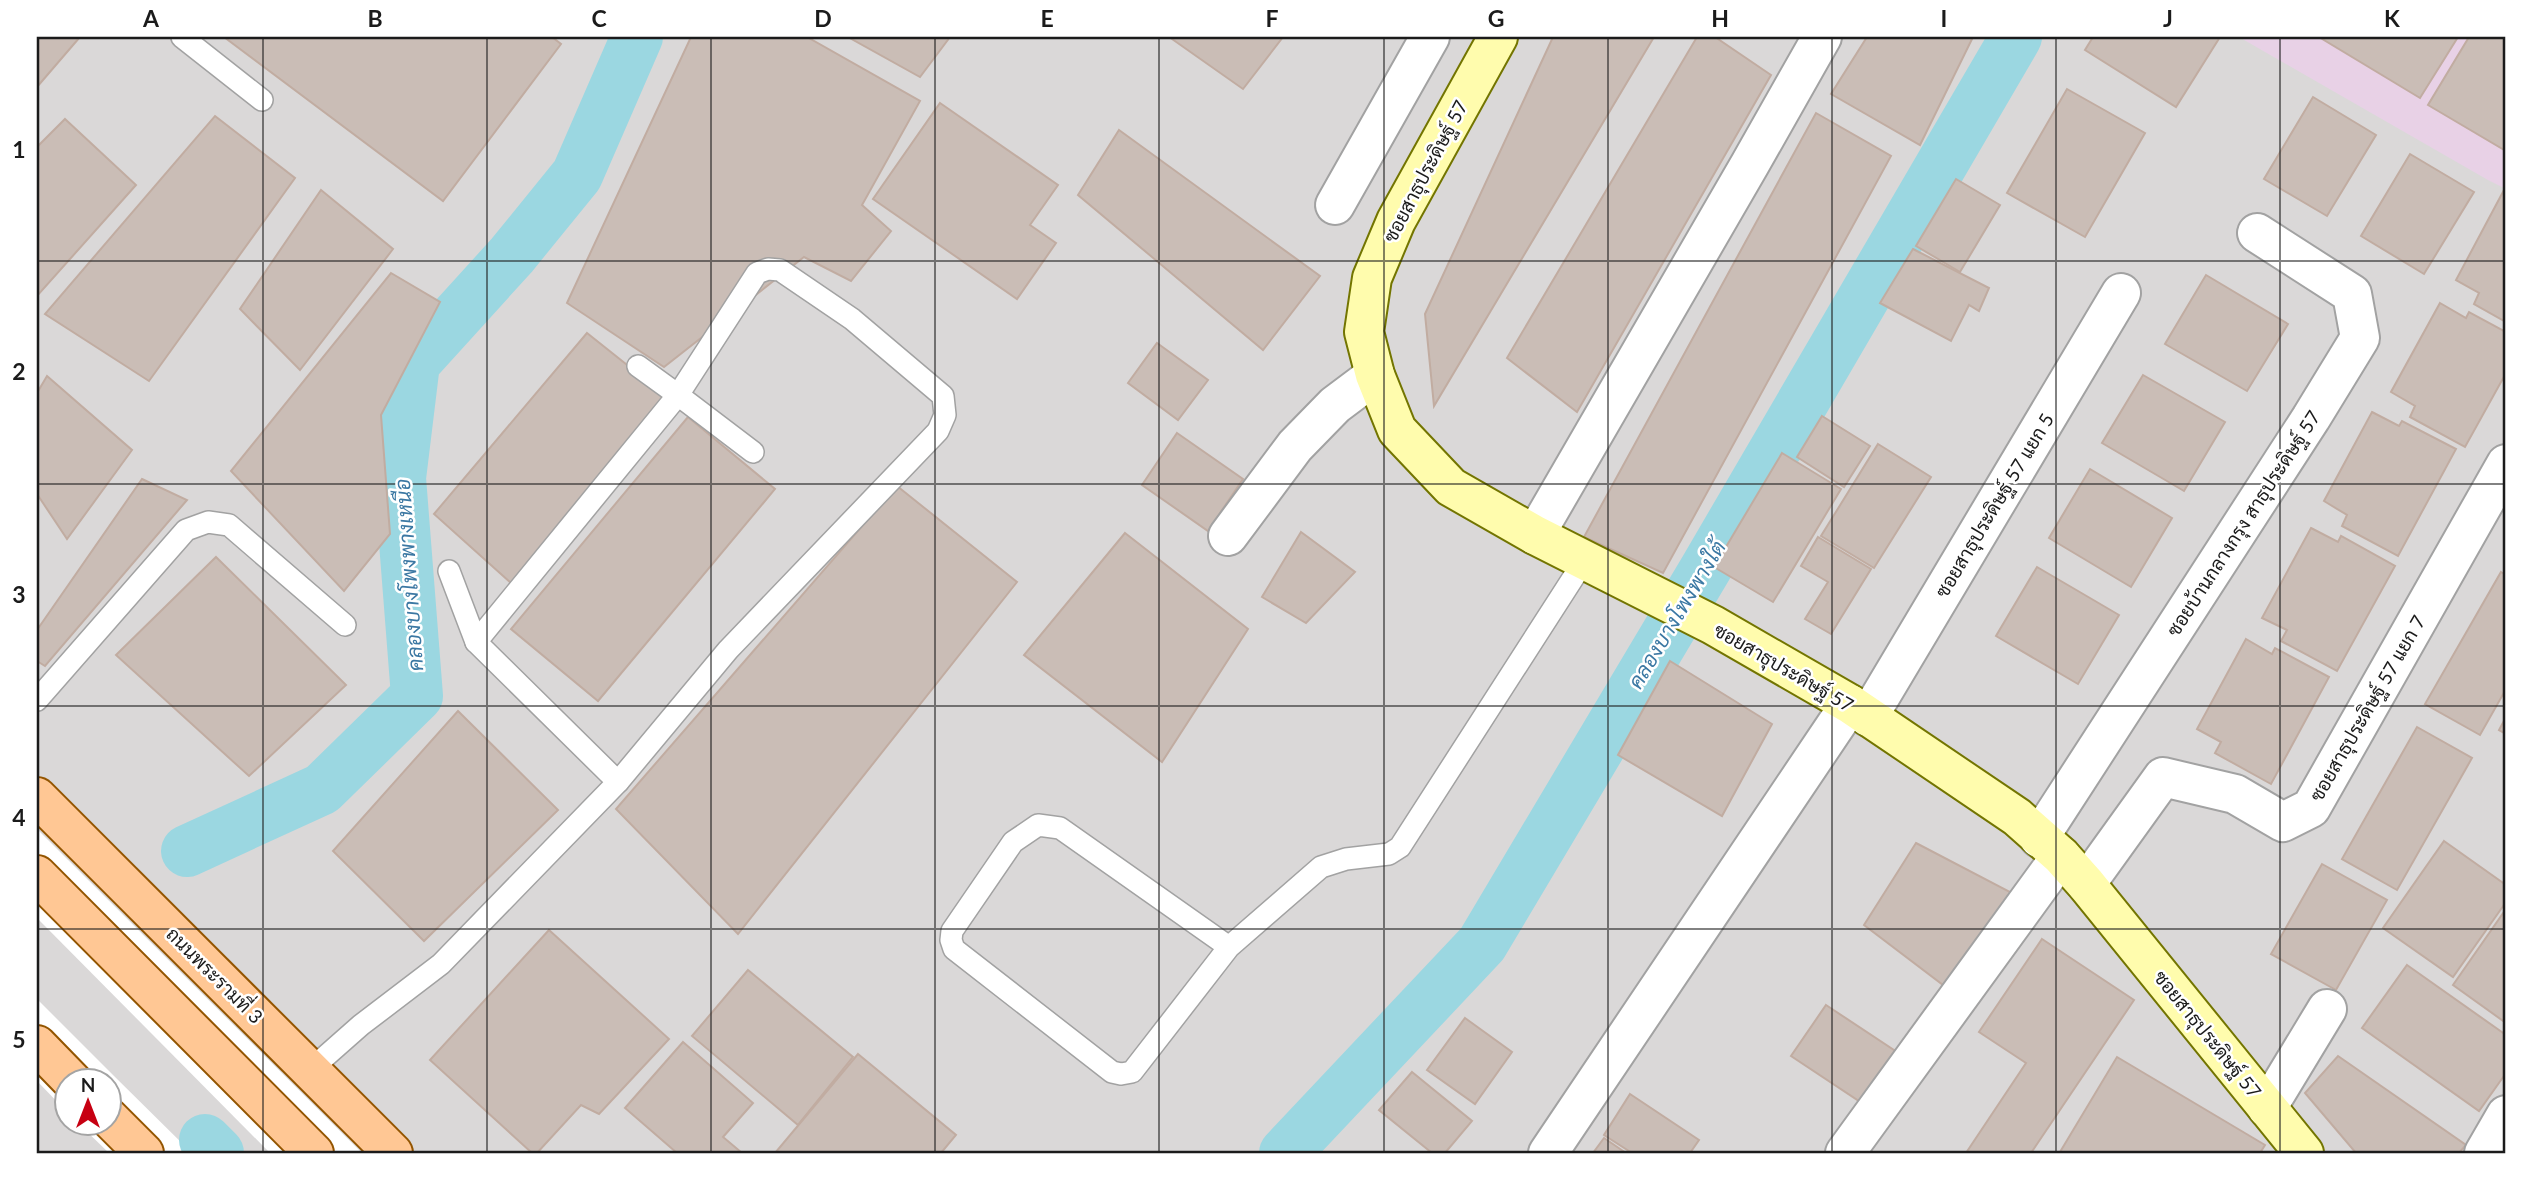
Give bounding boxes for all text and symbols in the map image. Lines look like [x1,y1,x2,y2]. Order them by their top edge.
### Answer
text: A [142,4,160,32]
text: B [367,4,383,32]
text: C [591,4,607,32]
text: D [814,4,832,32]
text: E [1040,4,1054,32]
text: F [1265,4,1279,32]
text: G [1488,4,1504,32]
text: H [1711,4,1729,32]
text: I [1941,4,1947,32]
text: J [2163,4,2173,32]
text: K [2384,4,2400,32]
street label: ซอยสาธุประดิษฐ์ 57 [1378,96,1474,247]
text: 1 [12,135,26,163]
text: 2 [12,357,26,385]
street label: ซอยบ้านกลางกรุง สาธุประดิษฐ์ 57 [2161,406,2326,641]
street label: ซอยสาธุประดิษฐ์ 57 แยก 5 [1930,409,2060,602]
water label: คลองบางโพงพางเหนือ [389,478,427,672]
water label: คลองบางโพงพางใต้ [1622,532,1732,693]
text: 3 [12,580,26,608]
street label: ซอยสาธุประดิษฐ์ 57 แยก 7 [2304,611,2431,806]
street label: ซอยสาธุประดิษฐ์ 57 [1709,618,1858,718]
text: 4 [12,803,26,831]
street label: ถนนพระรามที่ 3 [162,919,271,1028]
street label: ซอยสาธุประดิษฐ์ 57 [2148,966,2266,1104]
text: 5 [12,1025,26,1053]
north arrow [52,1068,122,1138]
text: N [81,1073,95,1096]

